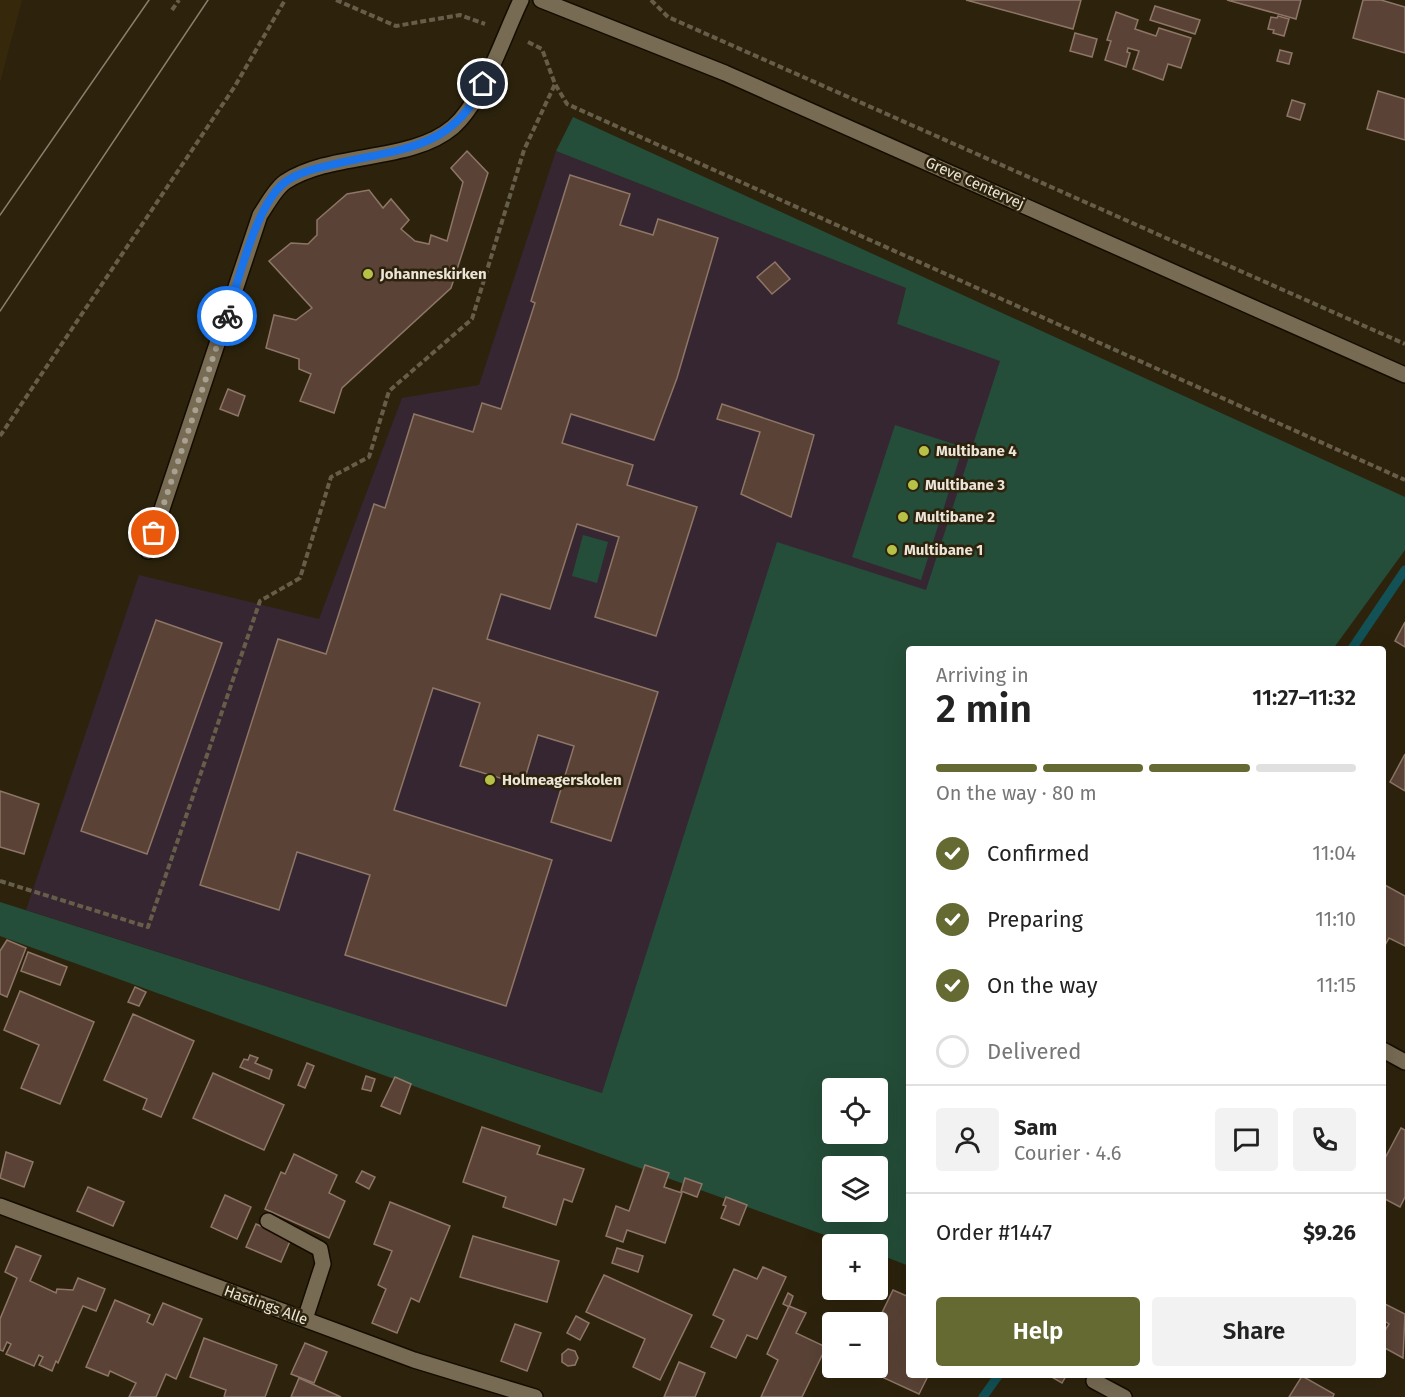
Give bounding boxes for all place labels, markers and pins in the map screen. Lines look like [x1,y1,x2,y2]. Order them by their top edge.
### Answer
pin [457,58,508,109]
place label: Johanneskirken [379,265,487,283]
marker: Johanneskirken [361,267,375,281]
place label: Multibane 4 [936,442,1017,460]
marker: Multibane 4 [917,444,931,458]
place label: Multibane 3 [925,476,1005,494]
marker: Multibane 3 [906,478,920,492]
pin [128,507,179,558]
place label: Multibane 2 [915,508,995,526]
marker: Multibane 2 [896,510,910,524]
place label: Multibane 1 [904,541,983,559]
marker: Multibane 1 [885,543,899,557]
place label: Holmeagerskolen [502,771,622,789]
marker: Holmeagerskolen [483,773,497,787]

